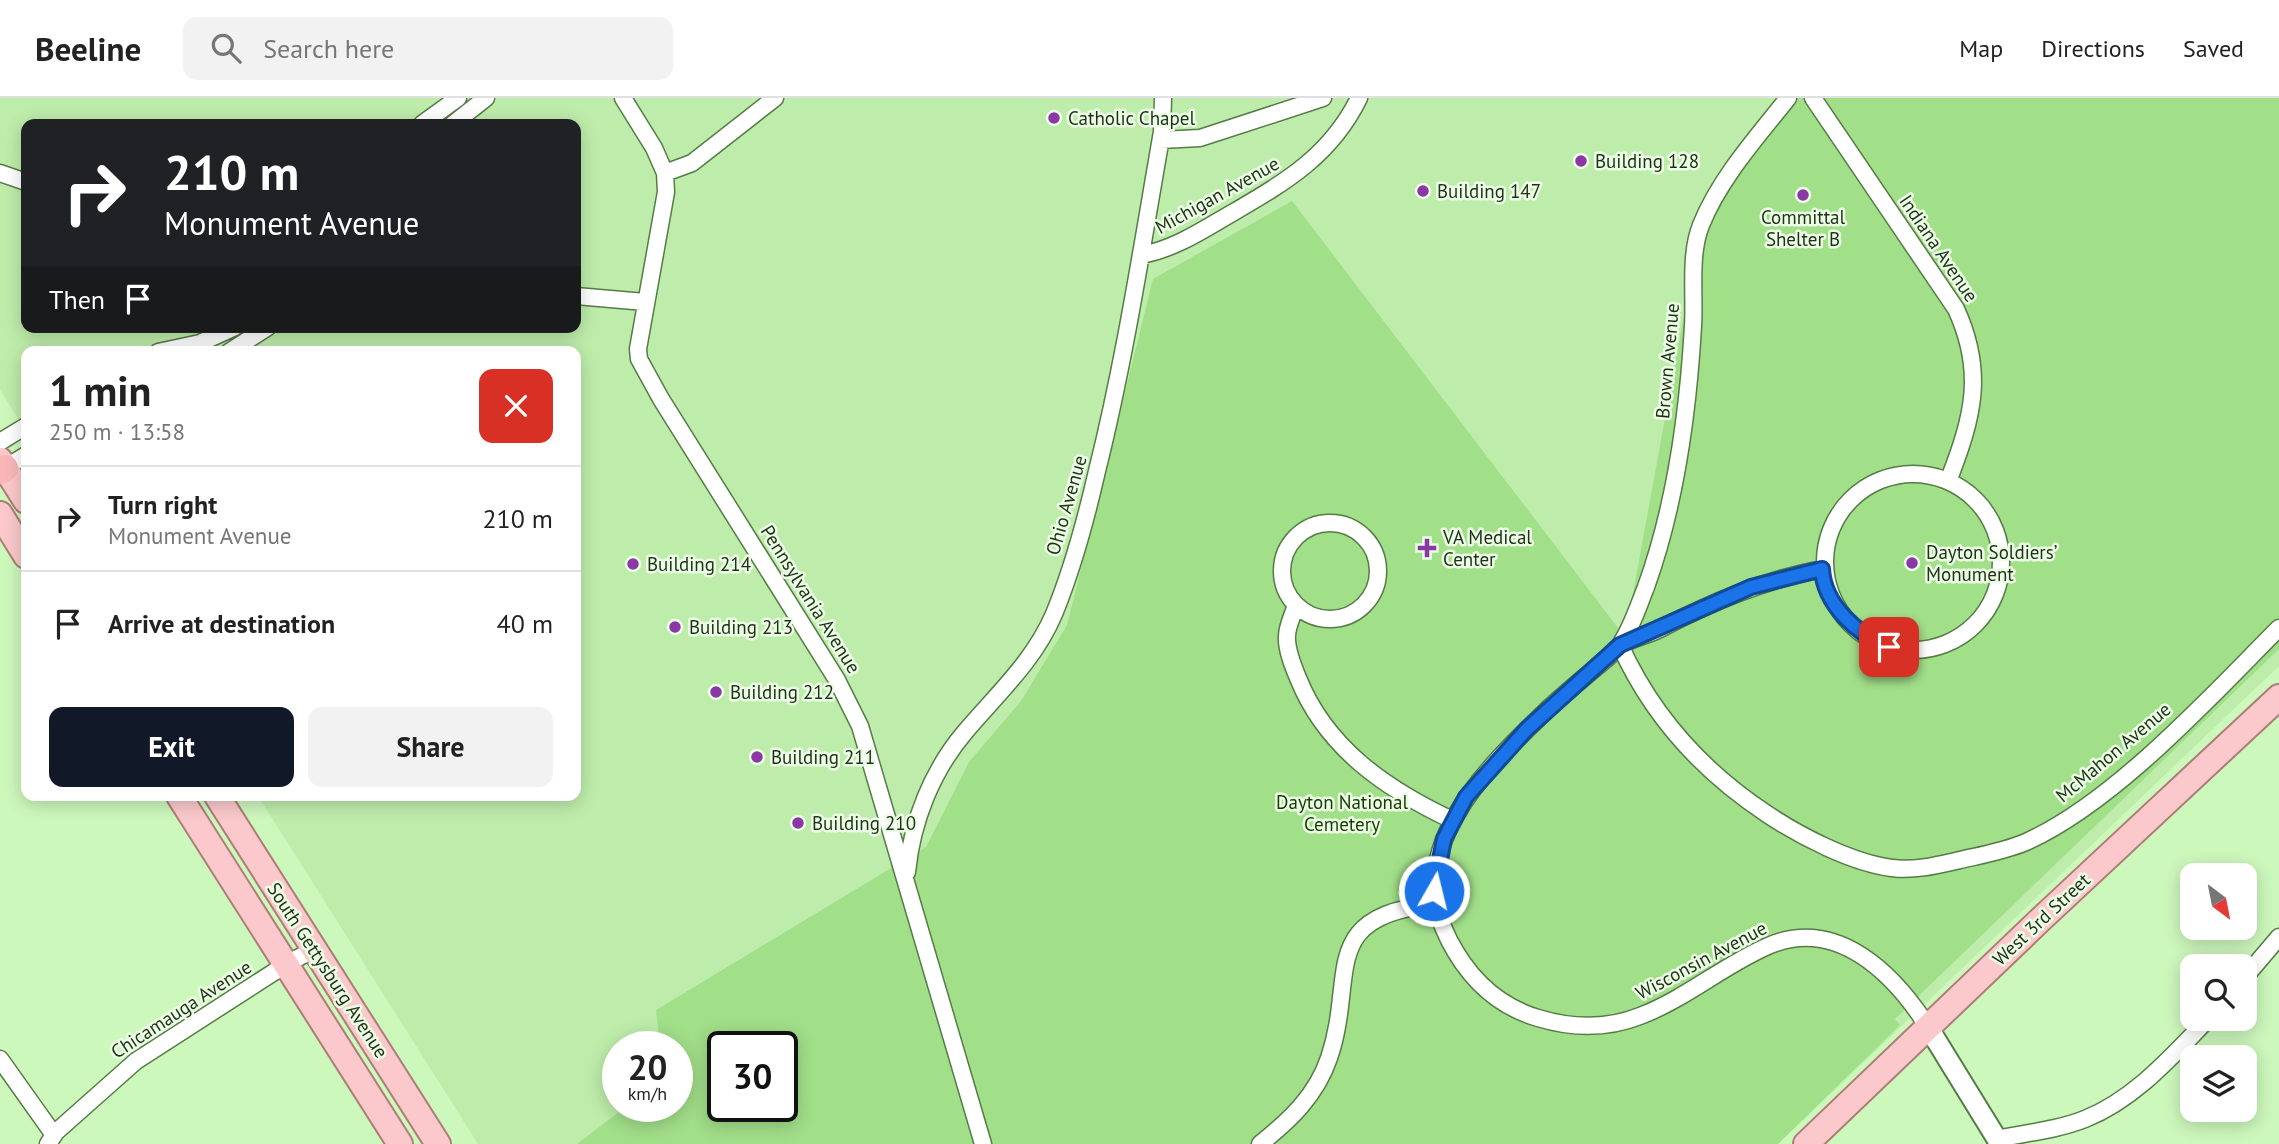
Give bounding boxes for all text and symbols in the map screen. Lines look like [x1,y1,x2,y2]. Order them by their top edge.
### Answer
search box [183,17,673,80]
text: Beeline [35,27,141,70]
icon: search [207,29,245,67]
text: Search here [263,32,394,65]
text: Map [1959,33,2003,64]
text: Directions [2041,33,2145,64]
text: Saved [2183,33,2244,64]
place label: Catholic Chapel [1068,106,1195,130]
marker: Catholic Chapel [1046,110,1062,126]
text: 210 m [164,140,299,204]
icon: right [49,147,140,238]
place label: Building 128 [1595,149,1699,173]
street label: Michigan Avenue [1151,151,1283,239]
marker: Building 128 [1573,153,1589,169]
place label: Building 147 [1437,179,1541,203]
marker: Building 147 [1415,183,1431,199]
marker: Committal Shelter B [1795,187,1811,203]
street label: Indiana Avenue [1894,190,1984,306]
text: Monument Avenue [164,202,419,244]
place label: Committal Shelter B [1761,205,1846,251]
icon: arrive [119,280,157,318]
text: Then [49,283,105,316]
street label: Brown Avenue [1650,302,1684,420]
text: 1 min [49,363,151,418]
button: close [479,369,553,443]
text: 250 m · 13:58 [49,417,185,446]
street label: Ohio Avenue [1040,452,1092,558]
text: Turn right [108,488,217,521]
icon: right [49,500,87,538]
text: 210 m [482,502,553,535]
text: Monument Avenue [108,521,291,550]
street label: Pennsylvania Avenue [756,521,866,677]
place label: VA Medical Center [1442,525,1532,571]
marker: VA Medical Center [1417,538,1437,558]
place label: Dayton Soldiers’ Monument [1926,540,2058,586]
place label: Building 214 [647,552,751,576]
marker: Dayton Soldiers’ Monument [1904,555,1920,571]
marker: Building 214 [625,556,641,572]
icon: arrive [49,605,87,643]
text: Arrive at destination [108,607,335,640]
text: 40 m [497,607,553,640]
place label: Building 213 [689,615,793,639]
pin [1859,617,1919,677]
marker: Building 213 [667,619,683,635]
icon: arrive [1870,628,1908,666]
place label: Building 212 [730,680,834,704]
marker: Building 212 [708,684,724,700]
street label: McMahon Avenue [2051,697,2175,807]
button: Exit [49,707,294,787]
button: Share [308,707,553,787]
place label: Building 211 [771,745,875,769]
marker: Building 211 [749,749,765,765]
park label: Dayton National Cemetery [1276,790,1408,836]
place label: Building 210 [812,811,916,835]
marker: Building 210 [790,815,806,831]
position arrow [1397,854,1471,928]
north arrow [2180,863,2258,940]
map controls [2180,863,2257,1122]
street label: West 3rd Street [1987,867,2095,970]
street label: South Gettysburg Avenue [262,878,394,1062]
street label: Wisconsin Avenue [1631,915,1771,1005]
button: search [2180,954,2257,1031]
street label: Chicamauga Avenue [106,955,256,1063]
speed limit sign: 30 [707,1031,798,1122]
text: 20 [628,1044,667,1090]
button: layers [2180,1045,2257,1122]
text: km/h [628,1082,667,1105]

